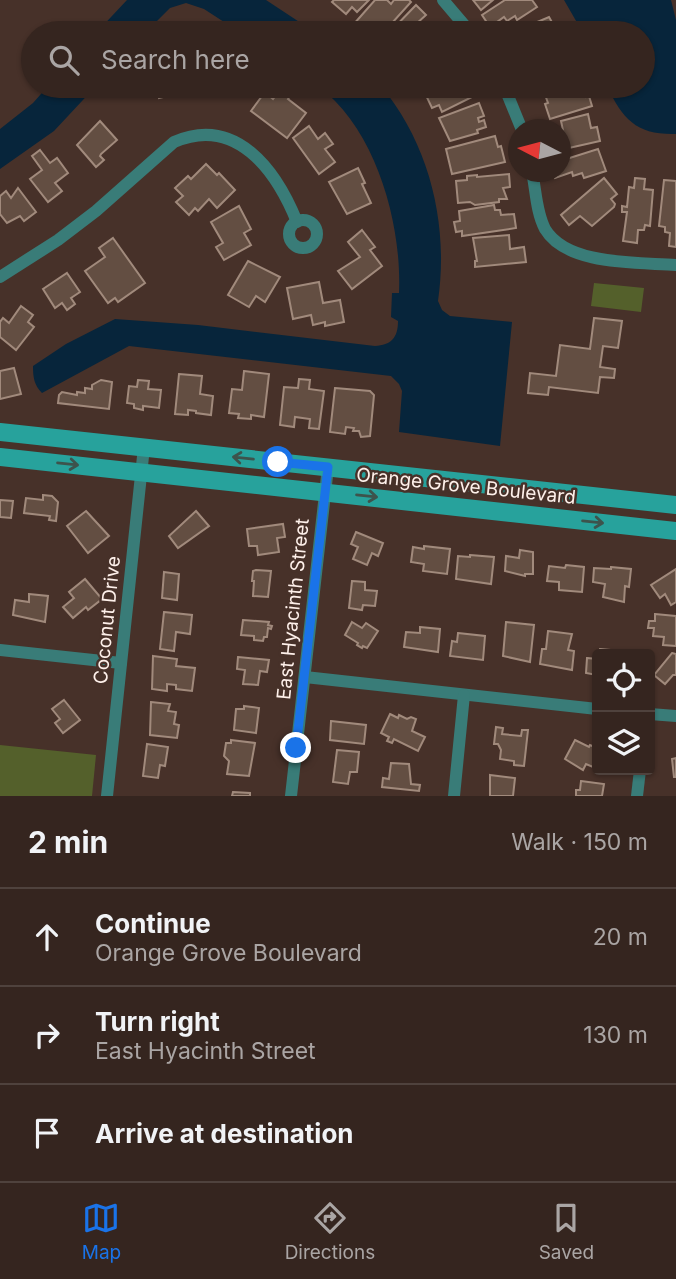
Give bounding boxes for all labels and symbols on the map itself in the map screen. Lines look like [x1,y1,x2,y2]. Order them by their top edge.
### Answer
north arrow [508,119,571,182]
route start [262,446,293,477]
one-way arrow [232,451,255,464]
one-way arrow [56,458,79,471]
street label: Orange Grove Boulevard [355,463,577,509]
one-way arrow [355,490,378,503]
one-way arrow [581,515,604,528]
street label: East Hyacinth Street [272,517,314,701]
street label: Coconut Drive [89,555,125,685]
route end [280,732,311,763]

